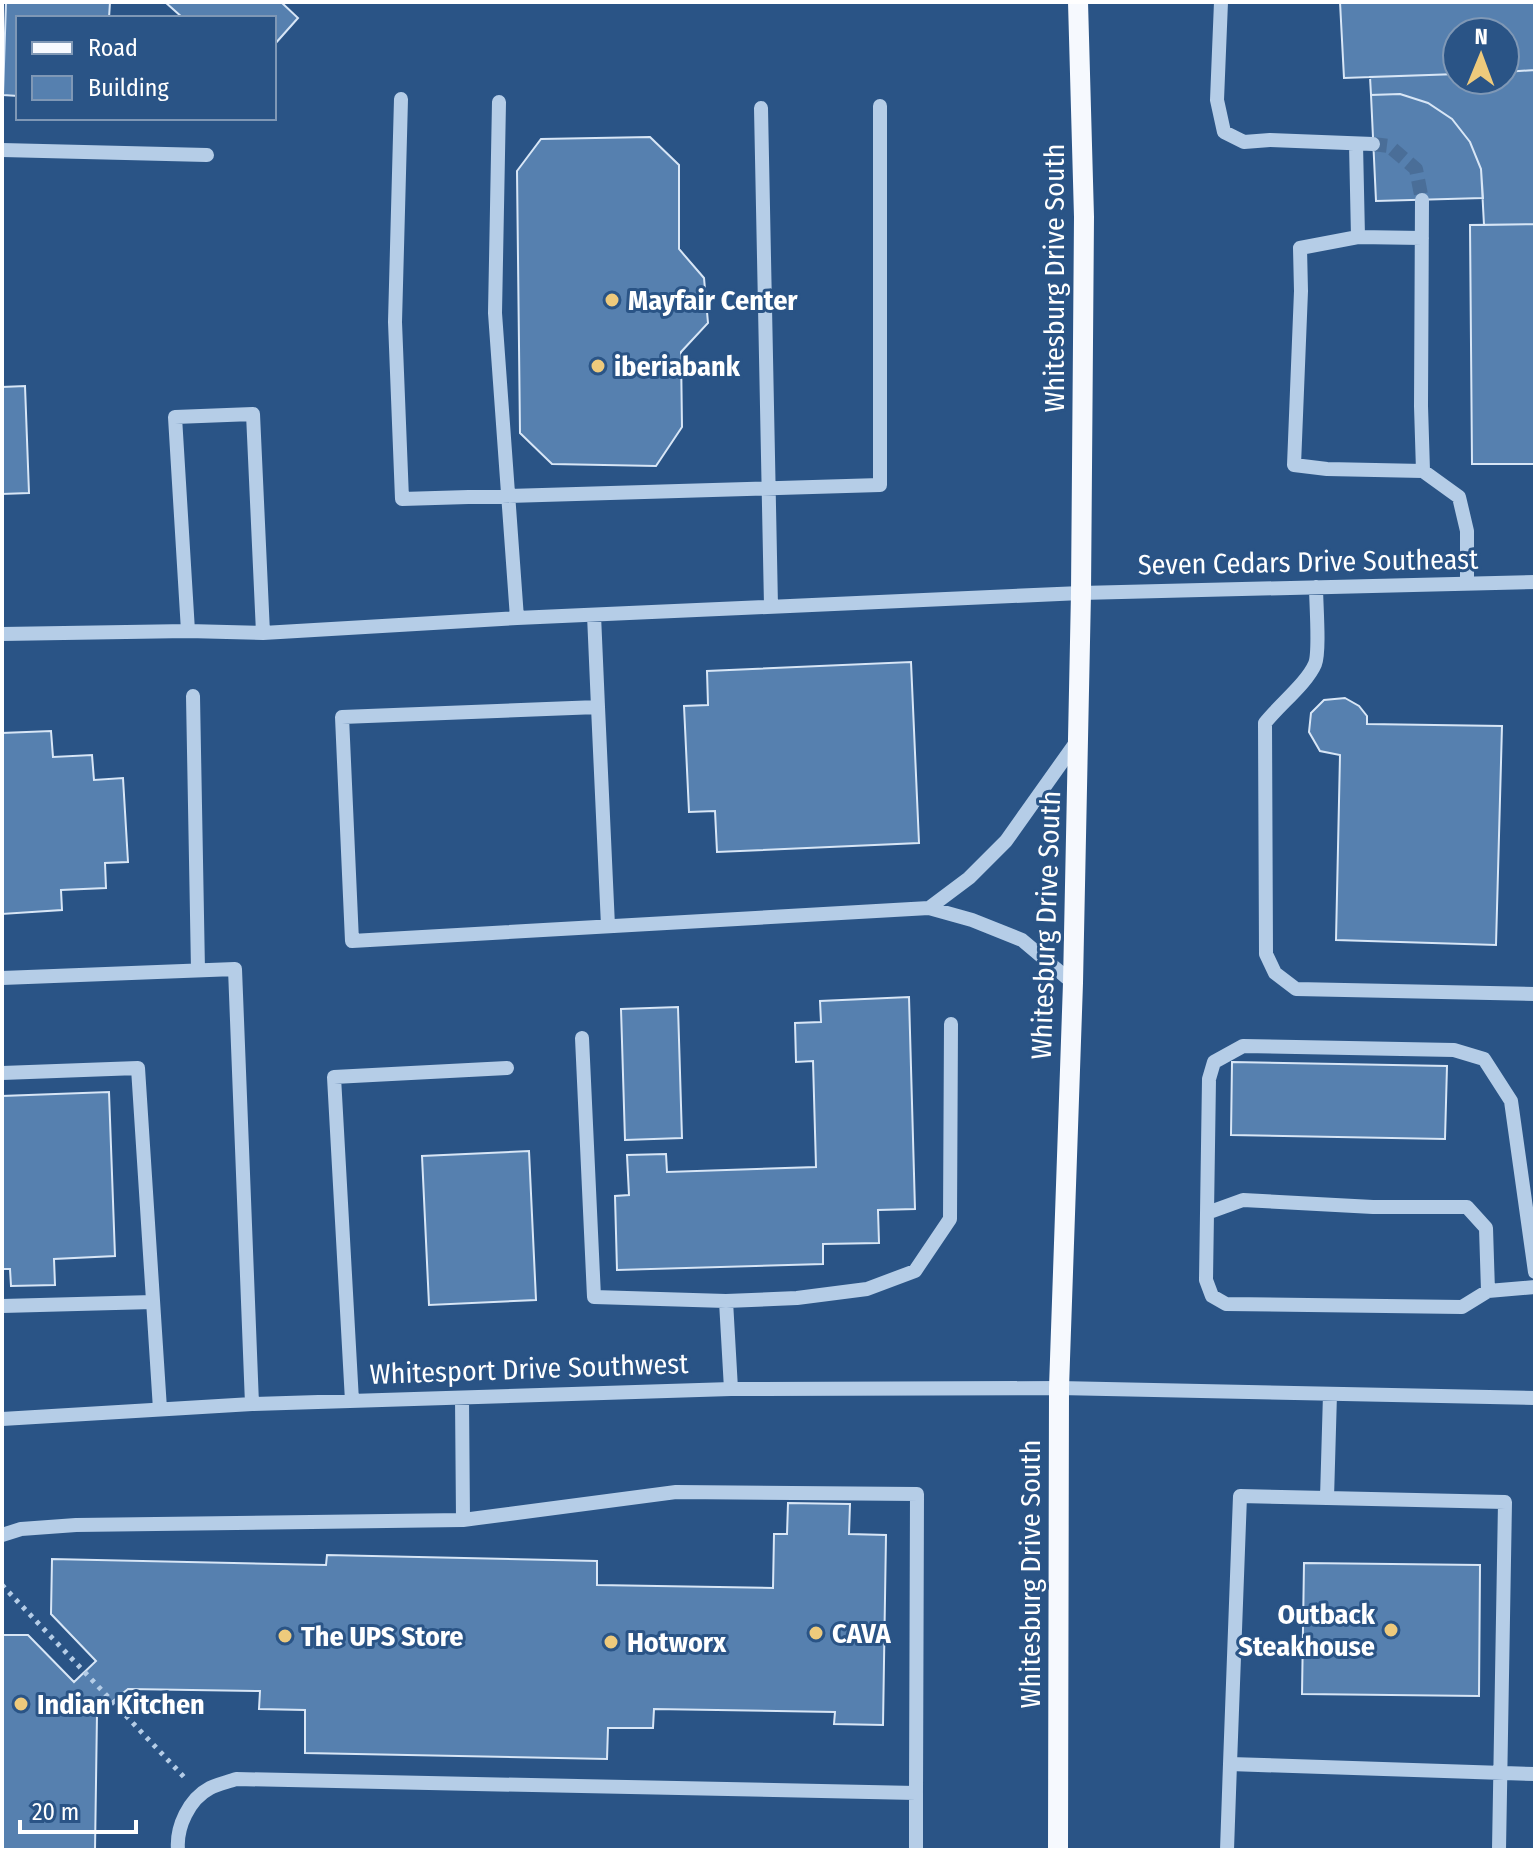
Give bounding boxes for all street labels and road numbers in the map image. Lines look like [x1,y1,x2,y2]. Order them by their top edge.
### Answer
street label: Whitesburg Drive South [1038,144,1071,413]
street label: Seven Cedars Drive Southeast [1137,543,1479,581]
street label: Whitesburg Drive South [1025,790,1067,1060]
street label: Whitesport Drive Southwest [369,1347,690,1391]
street label: Whitesburg Drive South [1014,1440,1047,1709]

